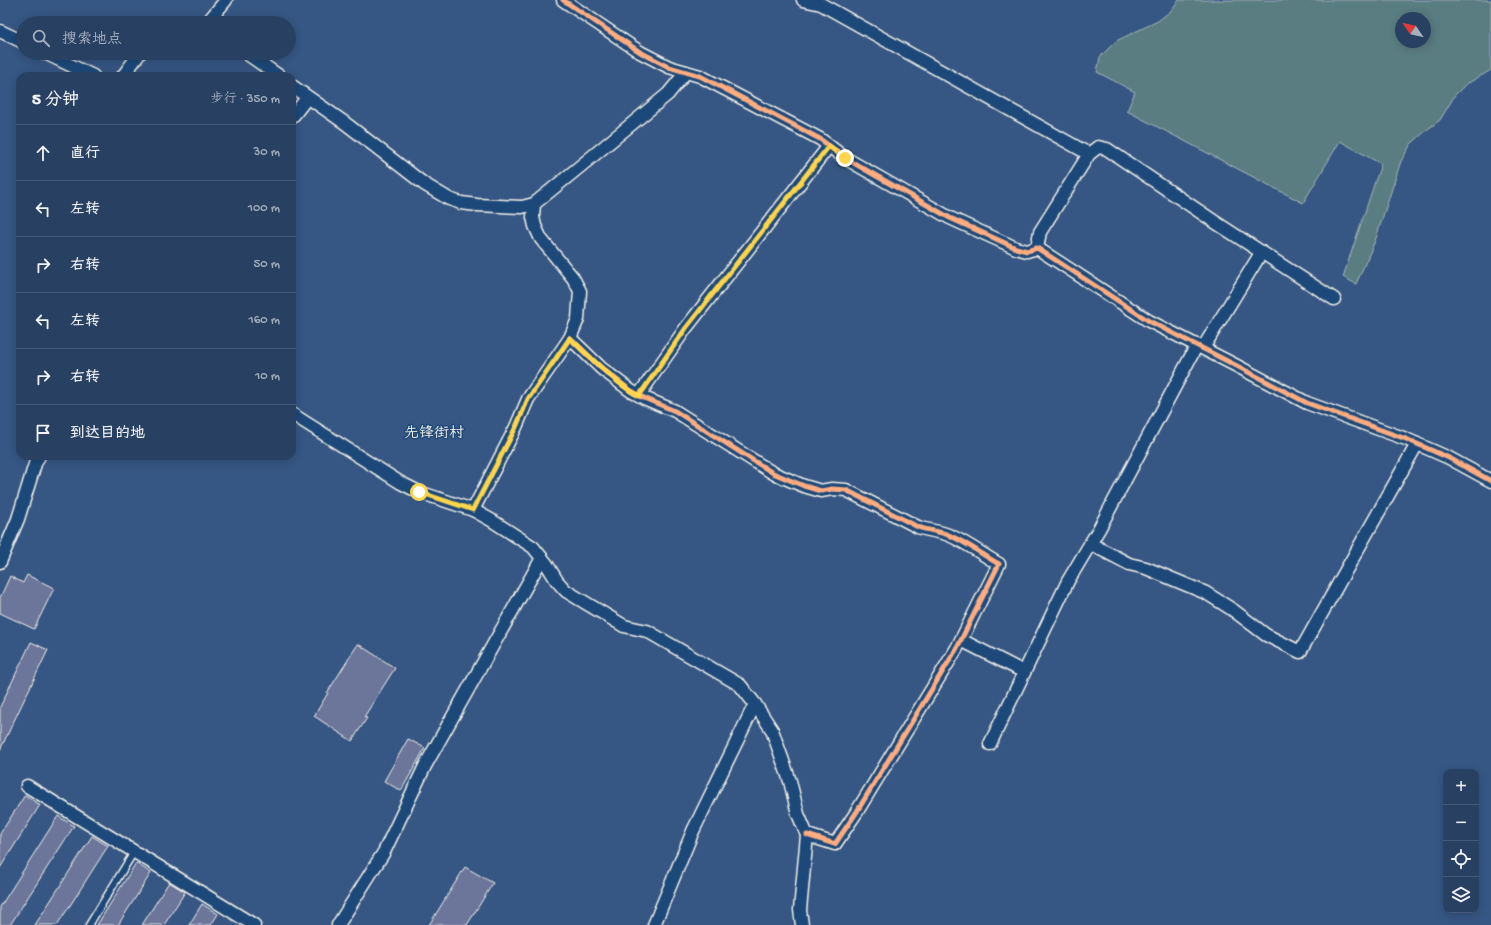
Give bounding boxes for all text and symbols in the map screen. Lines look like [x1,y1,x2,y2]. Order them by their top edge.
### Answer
north arrow [1395,12,1431,48]
search box [16,16,296,60]
icon: search [30,27,52,49]
text: 搜索地点 [62,31,122,49]
text: 5 分钟 [32,91,79,111]
text: 步行 · 350 m [210,92,280,107]
icon: ahead [32,142,54,164]
text: 直行 [70,145,100,163]
text: 30 m [254,145,280,160]
route end [836,149,854,167]
icon: left [32,198,54,220]
text: 左转 [70,201,100,219]
text: 100 m [248,201,280,216]
icon: right [32,254,54,276]
text: 右转 [70,257,100,275]
text: 50 m [253,257,280,272]
icon: left [32,310,54,332]
text: 左转 [70,313,100,331]
text: 160 m [248,313,280,328]
icon: right [32,366,54,388]
text: 右转 [70,369,100,387]
text: 10 m [255,369,280,384]
icon: arrive [32,422,54,444]
district label: 先锋街村 [404,424,464,443]
text: 到达目的地 [70,425,145,443]
route start [410,483,428,501]
map controls [1443,769,1479,913]
button: + [1443,769,1479,805]
button: − [1443,805,1479,841]
button: locate [1443,841,1479,877]
button: layers [1443,877,1479,913]

